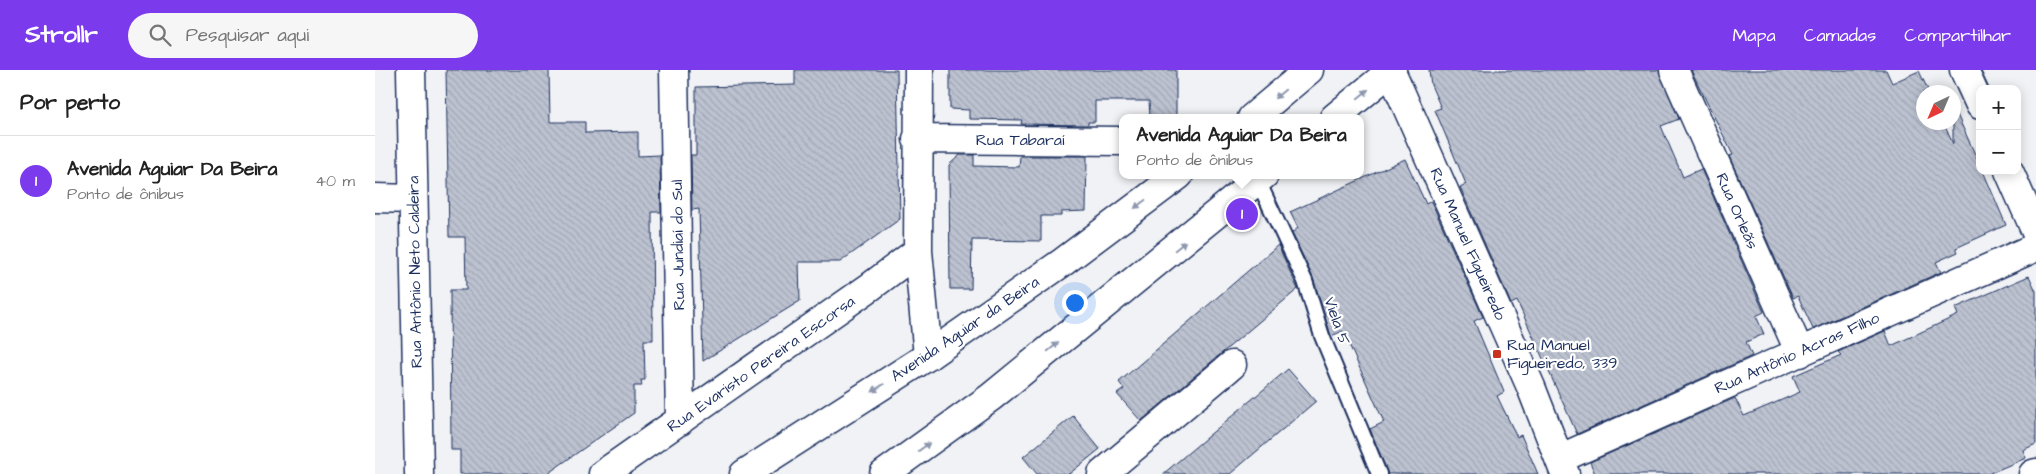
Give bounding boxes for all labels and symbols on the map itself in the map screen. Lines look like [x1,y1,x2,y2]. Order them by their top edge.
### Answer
north arrow [1916,85,1961,130]
one-way arrow [1275,88,1287,100]
one-way arrow [1356,88,1369,99]
street label: Rua Tabaraí [976,129,1065,151]
street label: Rua Manuel Figueiredo [1424,164,1512,324]
street label: Rua Orleãs [1710,170,1764,252]
street label: Rua Antônio Neto Caldeira [402,176,428,368]
street label: Rua Jundiaí do Sul [666,179,690,311]
pin: 1 [1226,195,1258,233]
one-way arrow [1134,199,1147,210]
one-way arrow [1173,240,1186,251]
street label: Avenida Aguiar da Beira [886,271,1044,388]
street label: Rua Evaristo Pereira Escorsa [663,290,859,438]
your location [1062,290,1088,316]
street label: Viela 5 [1319,294,1356,349]
street label: Rua Antônio Acras Filho [1711,307,1883,399]
place label: Rua Manuel Figueiredo, 339 [1507,334,1617,375]
one-way arrow [1046,342,1059,353]
marker: Rua Manuel Figueiredo, 339 [1491,348,1503,360]
one-way arrow [871,383,884,393]
one-way arrow [917,441,930,452]

